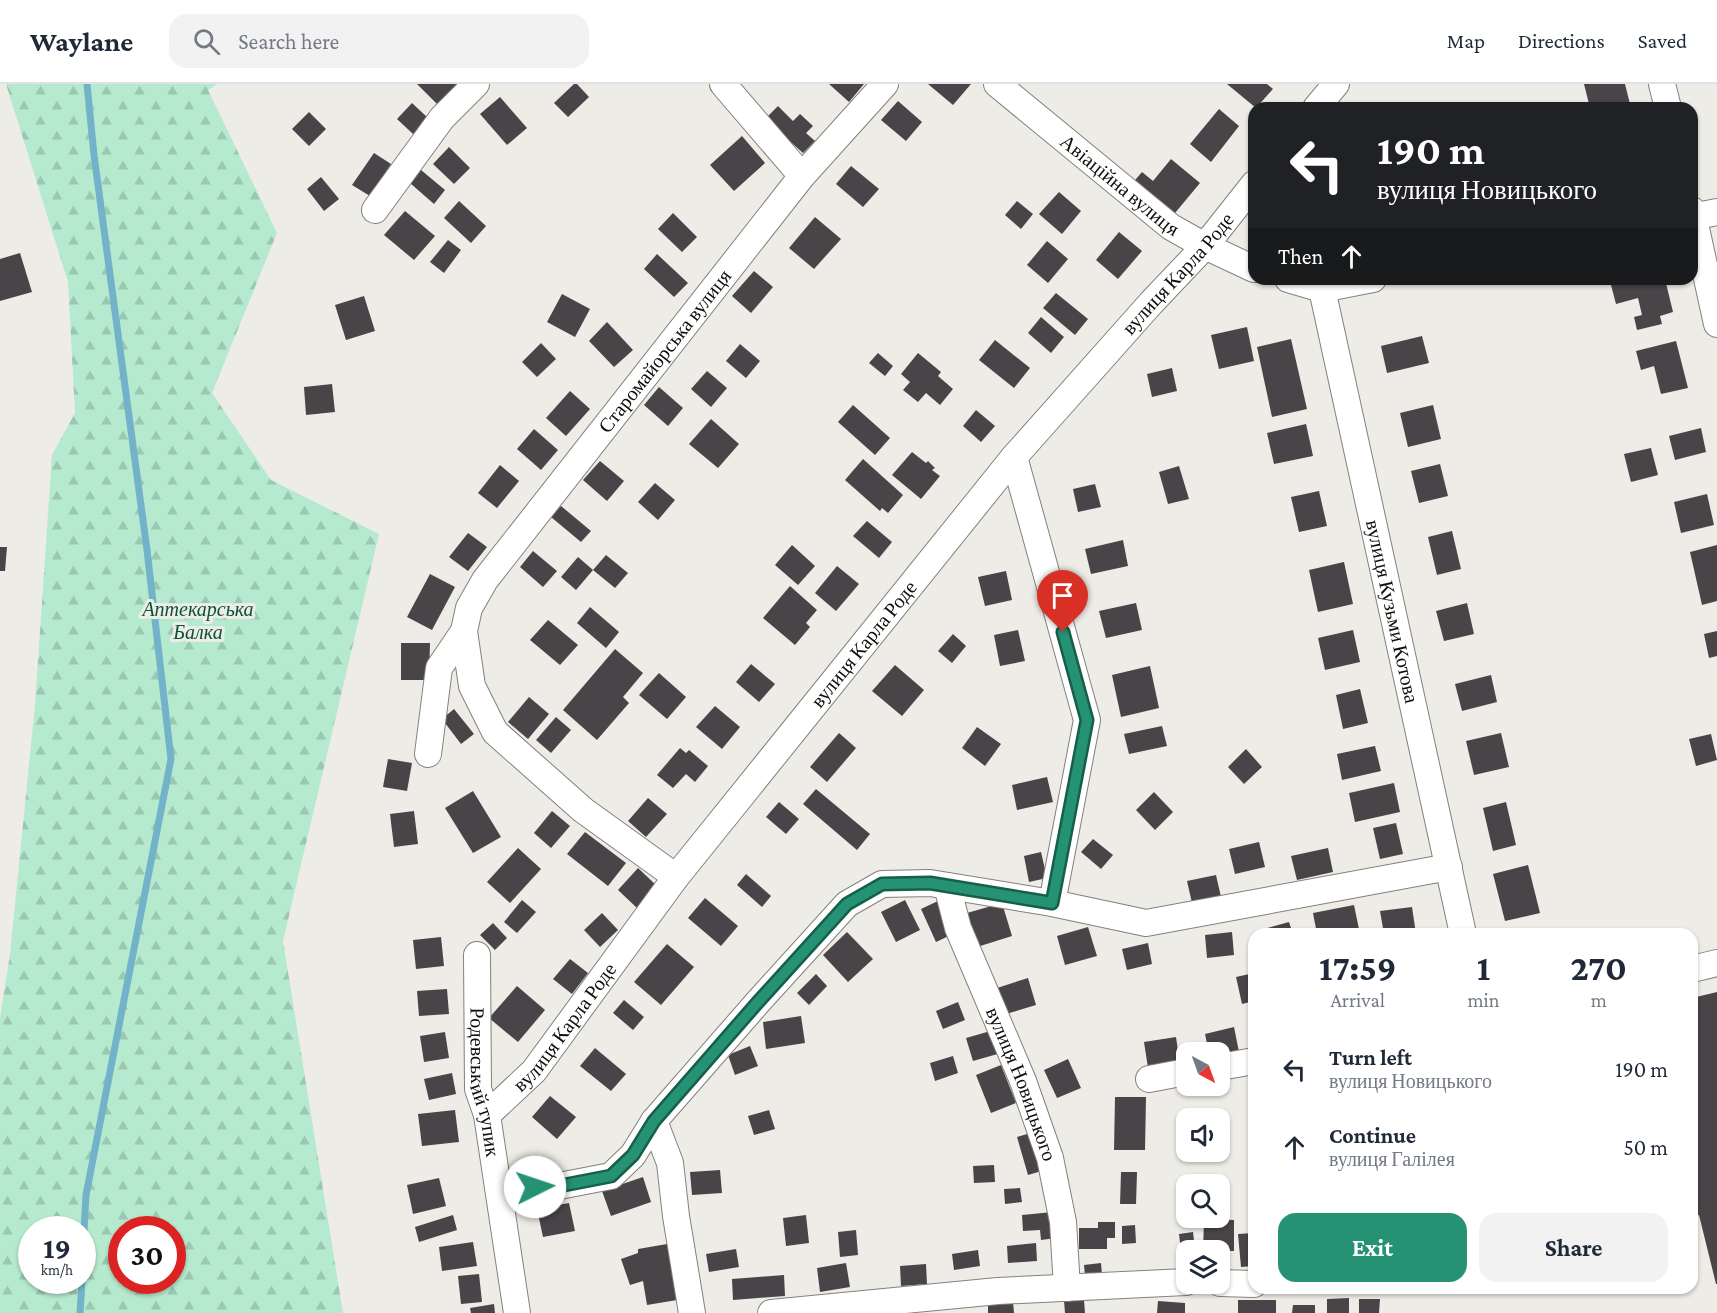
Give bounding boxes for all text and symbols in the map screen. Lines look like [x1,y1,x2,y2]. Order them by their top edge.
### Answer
search box [169,14,589,68]
icon: search [190,25,223,58]
text: Waylane [30,26,133,57]
text: Search here [238,29,339,54]
text: Map [1447,29,1485,53]
text: Directions [1518,29,1605,53]
text: Saved [1638,29,1687,53]
icon: left [1278,126,1356,204]
text: 190 m [1377,126,1485,173]
street label: Авіаційна вулиця [1056,130,1183,240]
text: вулиця Новицького [1377,175,1597,205]
street label: вулиця Карла Роде [1118,208,1238,339]
icon: ahead [1335,240,1368,273]
text: Then [1278,244,1323,269]
street label: Старомайорська вулиця [594,265,735,437]
street label: вулиця Кузьми Котова [1362,518,1423,705]
pin [1037,570,1088,632]
street label: вулиця Карла Роде [806,576,921,711]
icon: arrive [1046,579,1079,612]
park label: Аптекарська Балка [140,598,254,643]
text: 17:59 [1319,948,1396,988]
text: 1 [1477,948,1490,988]
text: 270 [1571,948,1627,988]
street label: вулиця Карла Роде [509,958,621,1096]
text: Arrival [1330,989,1385,1011]
text: min [1467,989,1499,1011]
text: m [1591,989,1607,1011]
street label: вулиця Новицького [982,1004,1061,1164]
street label: Родевський тупик [466,1007,504,1158]
north arrow [1176,1042,1230,1096]
map controls [1176,1042,1230,1294]
text: Turn left [1329,1045,1412,1070]
icon: left [1278,1053,1311,1086]
text: 190 m [1615,1057,1668,1082]
text: вулиця Новицького [1329,1070,1492,1092]
button: sound [1176,1108,1230,1162]
text: Continue [1329,1123,1416,1148]
icon: ahead [1278,1131,1311,1164]
text: 50 m [1623,1135,1668,1160]
text: вулиця Галілея [1329,1148,1455,1170]
position arrow [503,1155,567,1219]
button: search [1176,1174,1230,1228]
button: Exit [1278,1213,1467,1282]
button: Share [1479,1213,1668,1282]
speed limit sign: 30 [108,1216,186,1294]
text: 19 [43,1231,71,1264]
button: layers [1176,1240,1230,1294]
text: km/h [41,1262,73,1278]

